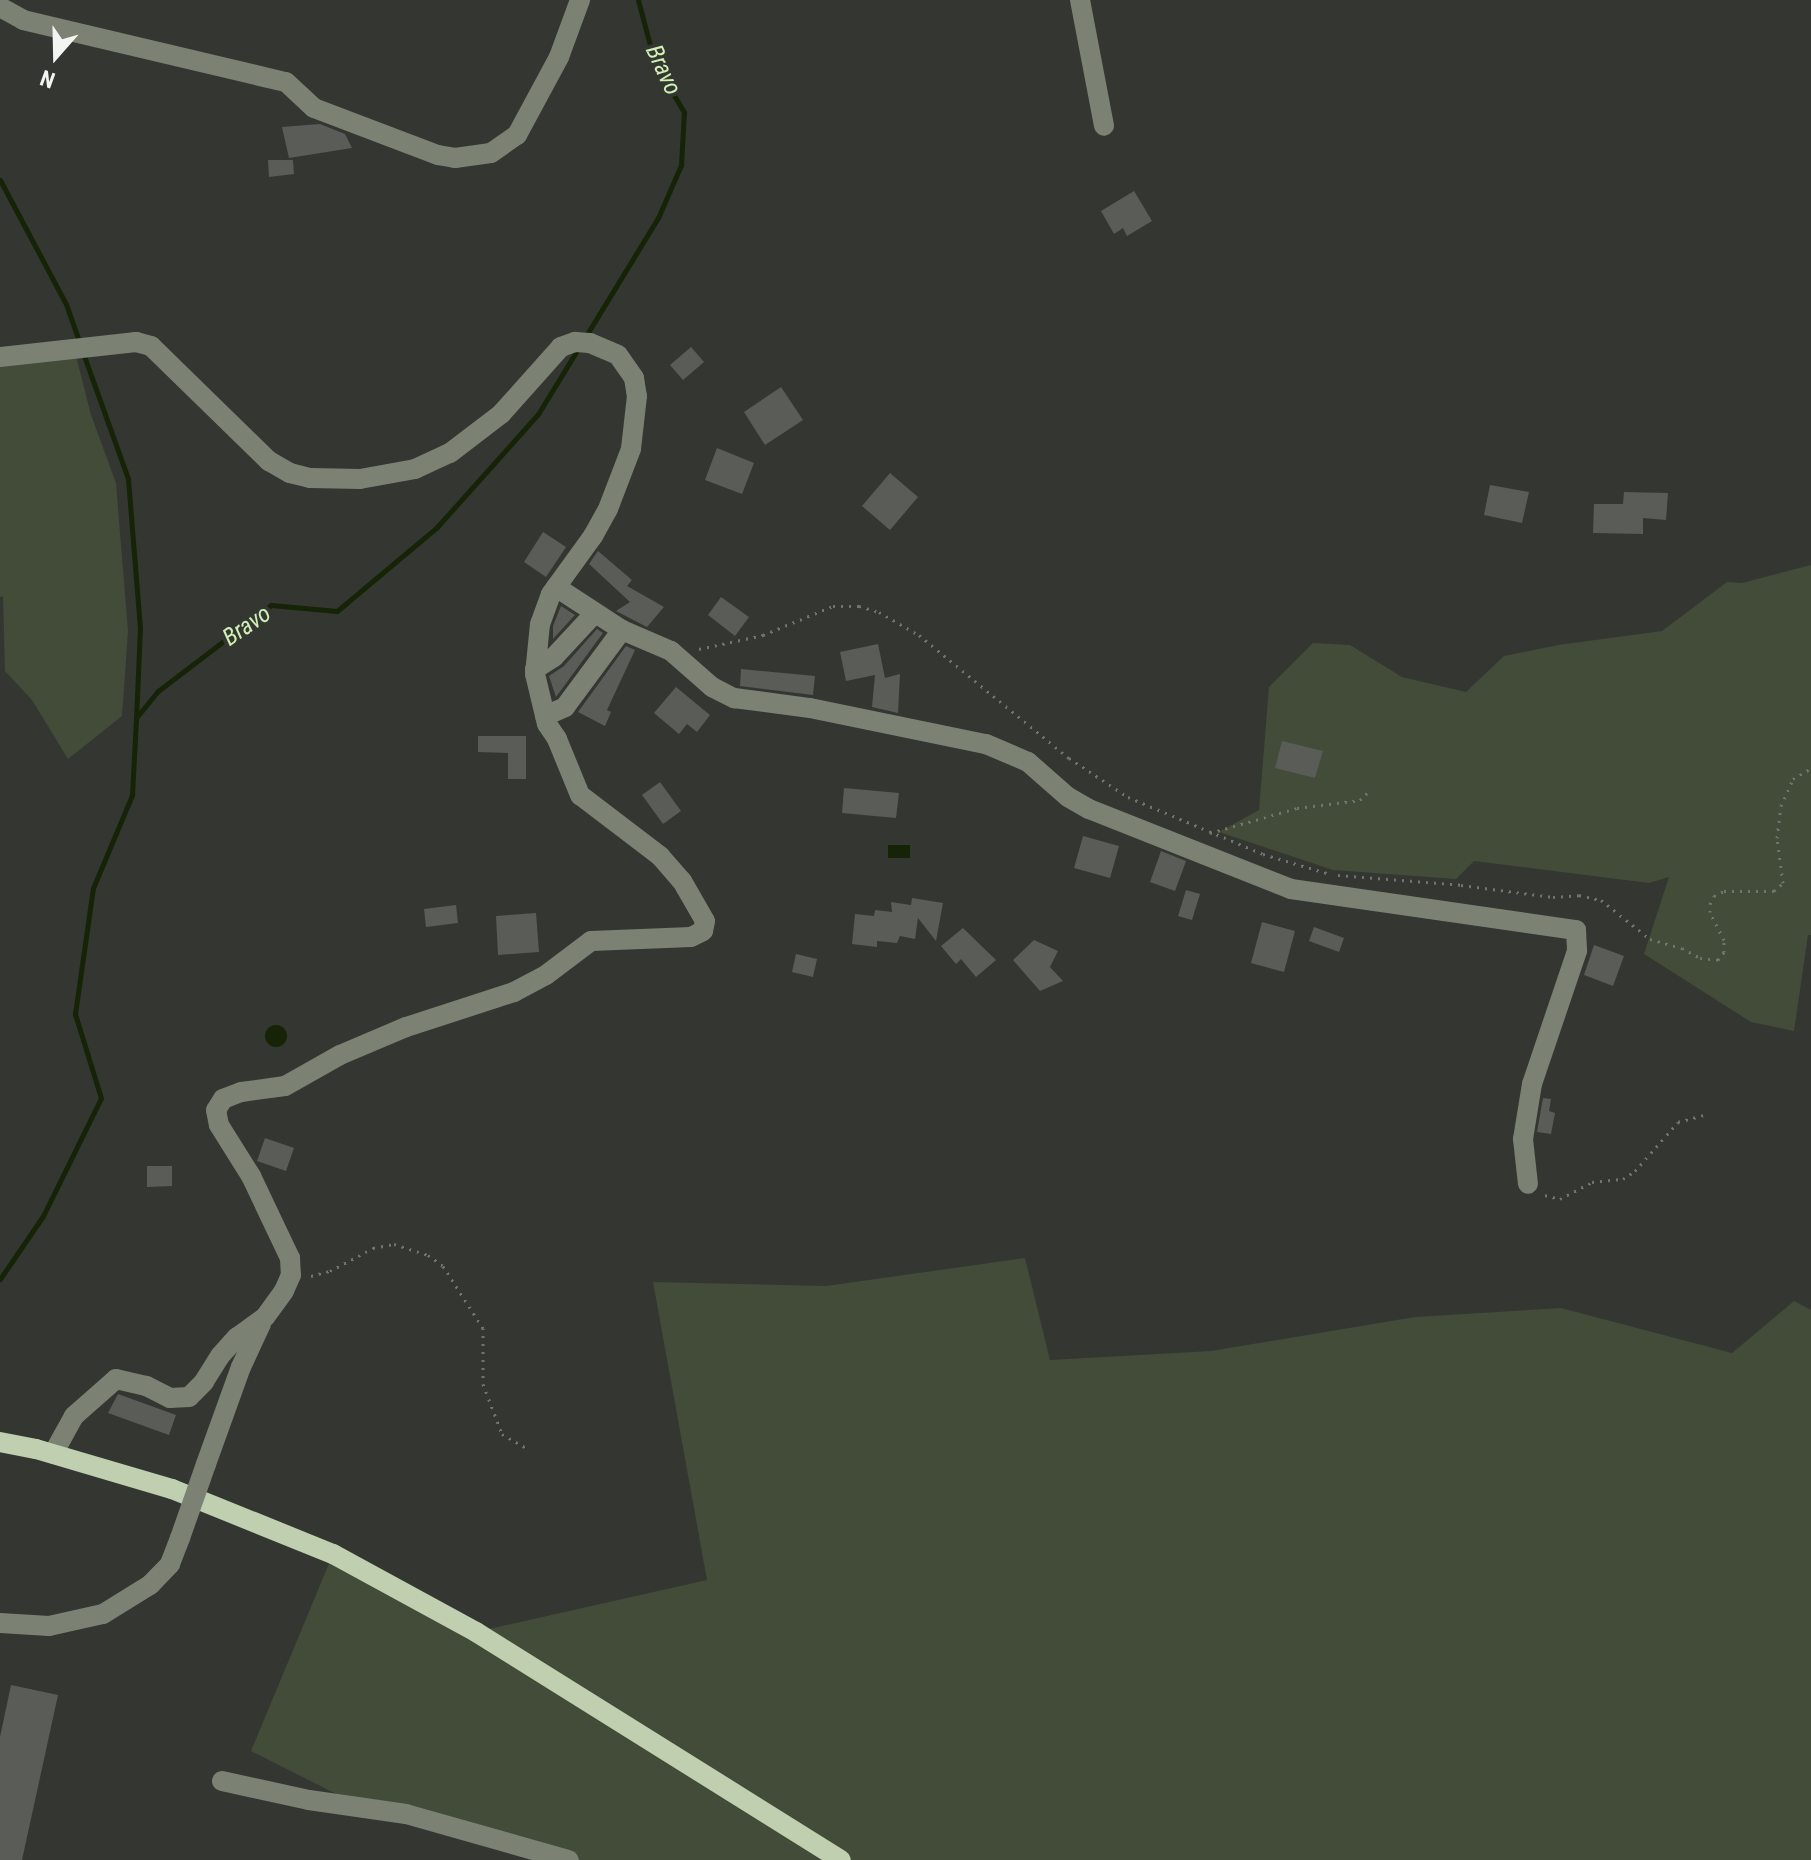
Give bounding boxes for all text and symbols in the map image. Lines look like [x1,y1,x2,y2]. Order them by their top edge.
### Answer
north arrow [16,16,96,96]
water label: Bravo [639,40,687,100]
text: N [37,65,58,93]
water label: Bravo [217,600,277,652]

